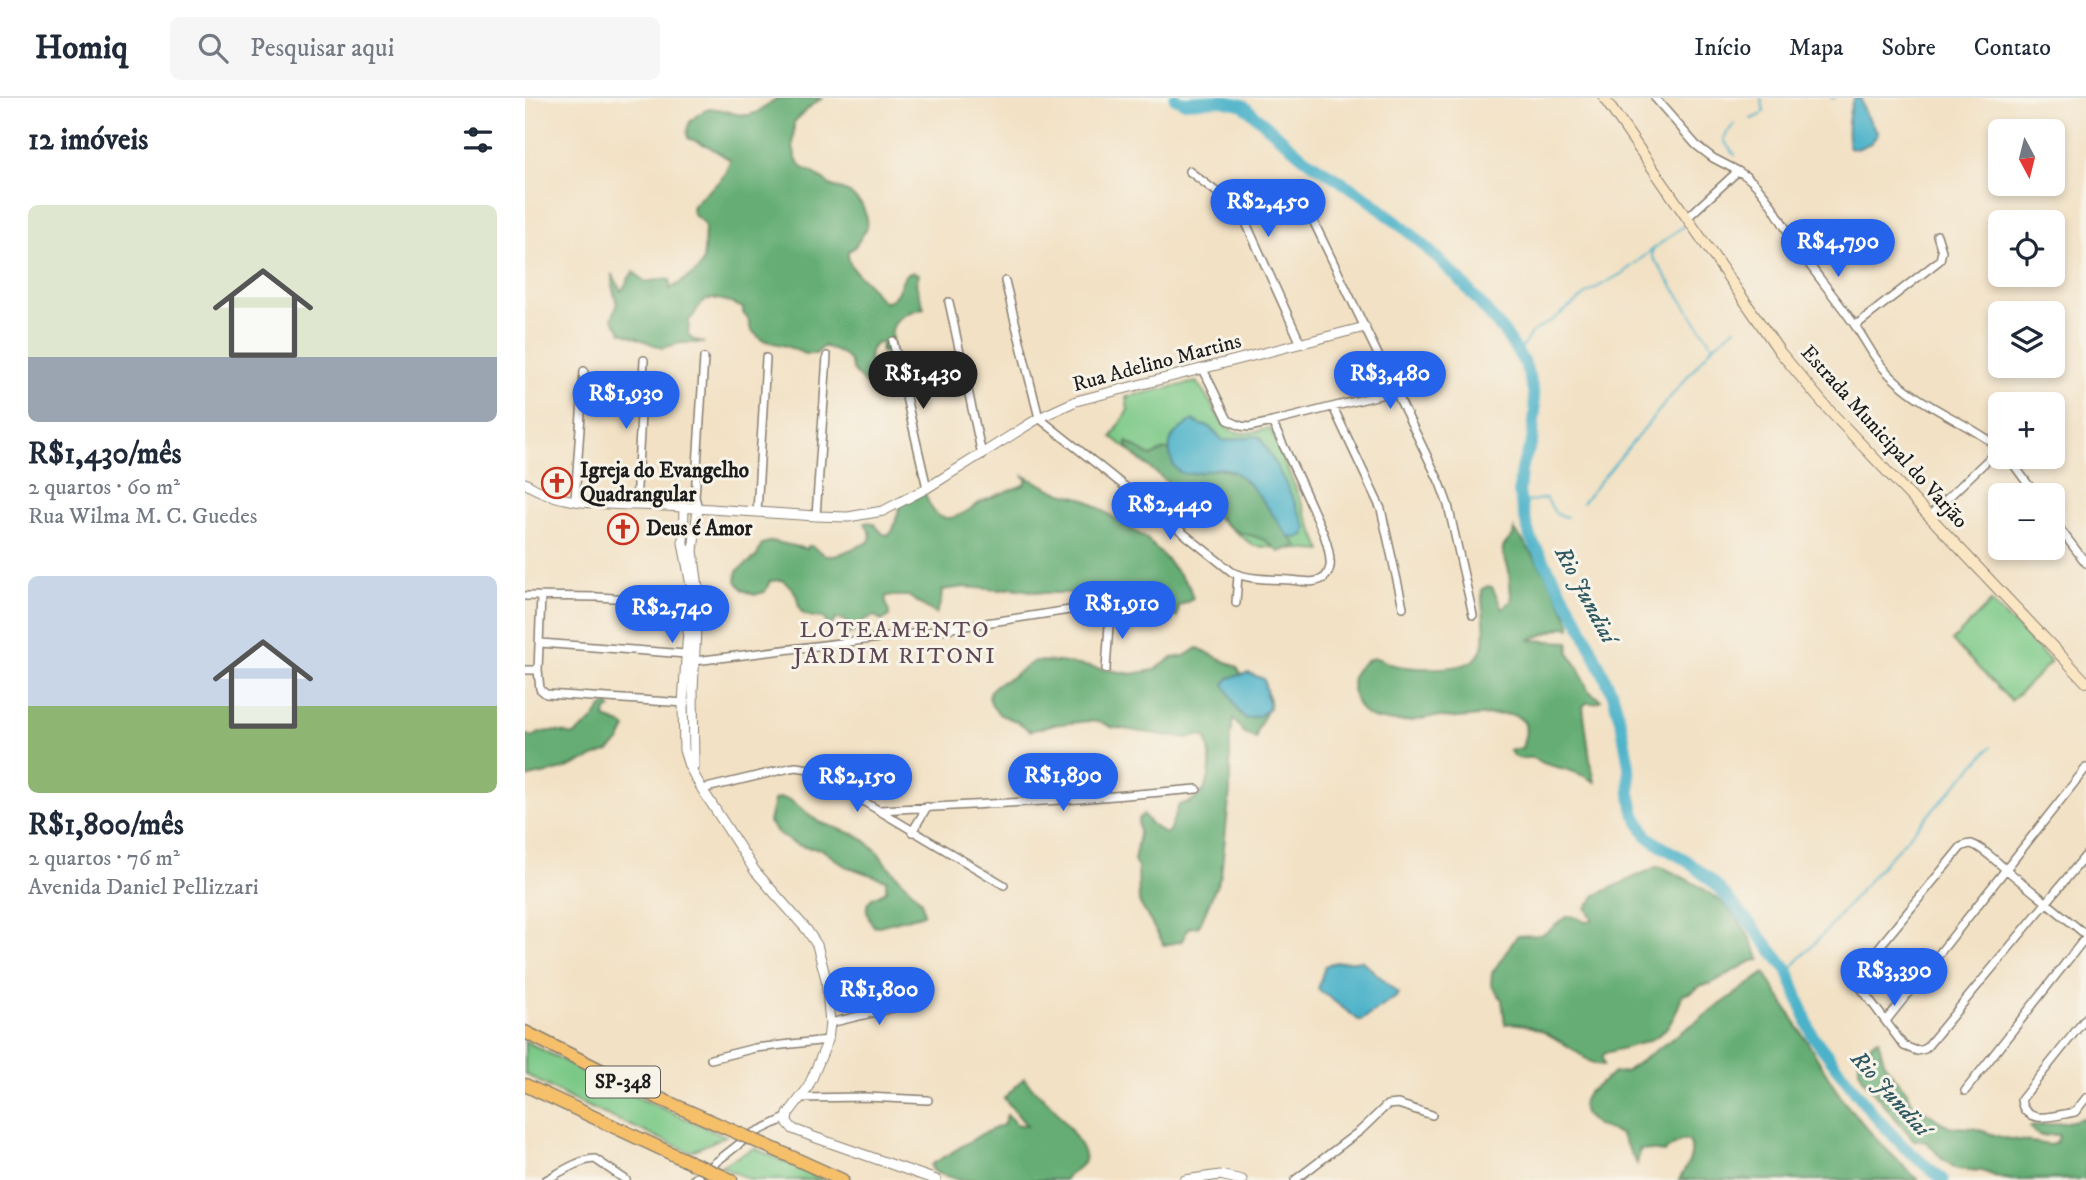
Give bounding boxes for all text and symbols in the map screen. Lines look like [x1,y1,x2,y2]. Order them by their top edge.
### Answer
search box [170,17,660,80]
text: Homiq [35,28,128,69]
icon: search [194,29,232,67]
text: Pesquisar aqui [250,32,394,65]
text: Início [1694,33,1751,63]
text: Mapa [1789,33,1843,63]
text: Sobre [1881,33,1936,63]
text: Contato [1974,33,2051,63]
north arrow [1988,119,2065,196]
map controls [1988,119,2065,560]
icon: filters [459,121,497,159]
text: 12 imóveis [28,122,148,159]
pin: R$2,450 [1203,180,1333,239]
text: R$2,450 [1227,187,1309,216]
button: locate [1988,210,2065,287]
pin: R$4,790 [1773,220,1903,279]
text: R$4,790 [1797,227,1879,256]
icon: home [200,250,326,376]
button: layers [1988,301,2065,378]
street label: Rua Adelino Martins [1070,328,1244,398]
street label: Estrada Municipal do Varjão [1795,340,1973,534]
pin: R$1,430 [858,352,988,411]
pin: R$3,480 [1325,352,1455,411]
text: R$1,430 [884,359,962,388]
text: R$3,480 [1350,359,1430,388]
pin: R$1,930 [561,372,691,431]
text: R$1,930 [589,379,663,408]
button: + [1988,392,2065,469]
text: R$1,430/mês [28,436,182,473]
place label: Igreja do Evangelho Quadrangular [580,458,749,508]
church icon: Igreja do Evangelho Quadrangular [540,466,574,500]
text: 2 quartos · 60 m² [28,473,180,502]
pin: R$2,440 [1105,482,1235,542]
button: − [1988,483,2065,560]
text: R$2,440 [1128,490,1212,519]
text: Rua Wilma M. C. Guedes [28,502,257,531]
church icon: Deus é Amor [606,512,640,546]
place label: Deus é Amor [646,516,753,542]
water label: Rio Jundiaí [1547,541,1624,652]
pin: R$1,910 [1057,582,1187,641]
pin: R$2,740 [607,586,737,645]
text: R$1,910 [1085,589,1159,618]
text: R$2,740 [631,593,713,622]
district label: LOTEAMENTO JARDIM RITONI [791,616,997,671]
icon: home [200,621,326,747]
pin: R$2,150 [792,754,922,814]
pin: R$1,890 [998,754,1128,813]
text: R$1,890 [1024,761,1102,790]
text: R$2,150 [818,762,896,791]
text: R$1,800/mês [28,807,184,844]
text: 2 quartos · 76 m² [28,844,180,873]
text: Avenida Daniel Pellizzari [28,873,259,902]
pin: R$3,390 [1829,948,1959,1008]
text: R$3,390 [1856,956,1932,985]
pin: R$1,800 [814,968,944,1027]
text: R$1,800 [840,975,918,1004]
water label: Rio Jundiaí [1843,1044,1939,1146]
road number: SP-348 [586,1066,660,1098]

